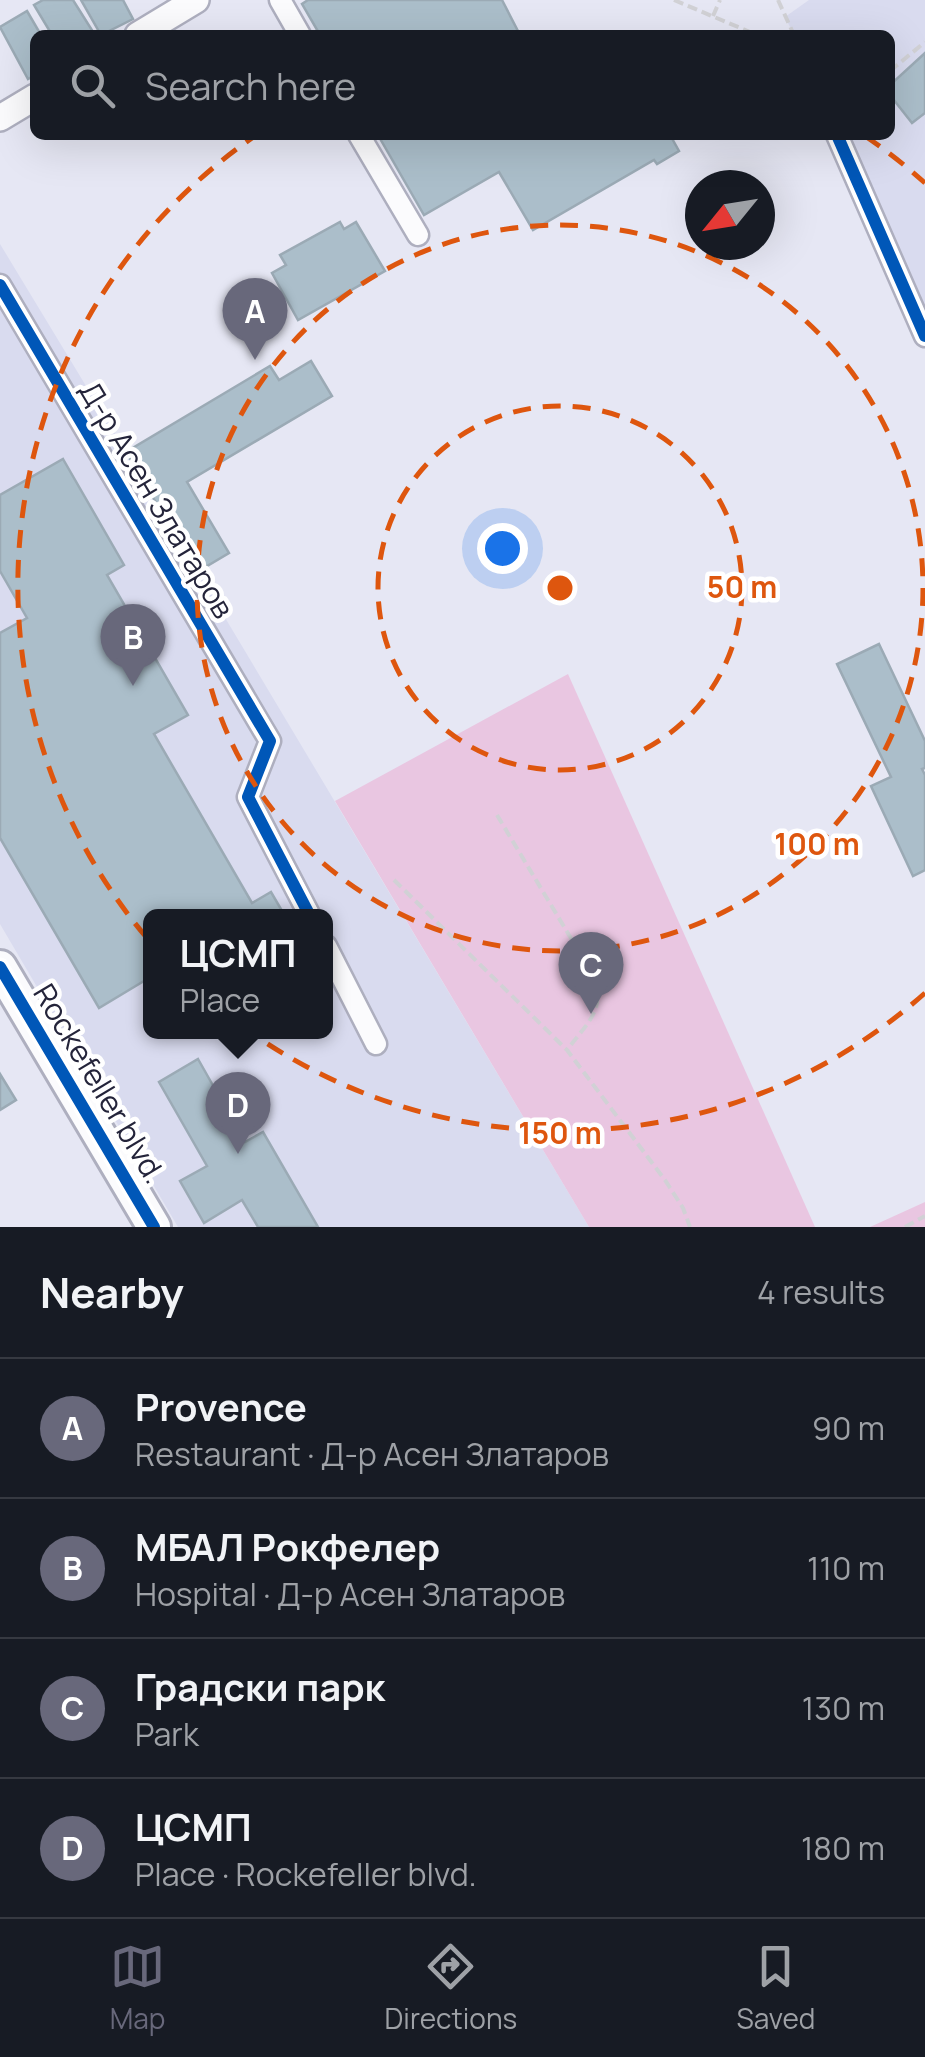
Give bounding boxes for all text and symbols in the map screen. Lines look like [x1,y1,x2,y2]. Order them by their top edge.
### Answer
search box [30,30,895,140]
icon: search [65,58,120,113]
text: Search here [145,59,356,111]
north arrow [685,170,775,260]
pin: A [222,278,288,360]
street label: Д-р Асен Златаров [70,373,244,626]
your location [477,523,528,574]
text: 50 m [707,566,777,607]
centre of rings [542,570,578,606]
pin: B [100,604,166,686]
text: 100 m [774,823,860,864]
popup [143,909,333,1039]
text: ЦСМП [180,926,296,978]
pin: C [558,932,624,1014]
street label: Rockefeller blvd. [24,976,176,1191]
text: Place [180,978,260,1022]
pin: D [206,1072,270,1154]
text: 150 m [518,1112,602,1153]
text: Nearby [40,1263,184,1321]
text: 4 results [757,1270,885,1314]
text: Provence [135,1380,307,1432]
text: A [62,1406,83,1450]
text: 90 m [812,1406,885,1450]
text: Restaurant · Д-р Асен Златаров [135,1432,609,1476]
text: МБАЛ Рокфелер [135,1520,440,1572]
text: B [62,1546,83,1590]
text: 110 m [807,1546,885,1590]
text: Hospital · Д-р Асен Златаров [135,1572,565,1616]
text: Градски парк [135,1660,385,1712]
text: C [61,1686,84,1730]
text: 130 m [802,1686,885,1730]
text: Park [135,1712,199,1756]
text: ЦСМП [135,1800,252,1852]
text: D [61,1826,84,1870]
text: 180 m [801,1826,885,1870]
text: Place · Rockefeller blvd. [135,1852,477,1896]
tab: Map [110,1939,165,2037]
tab: Directions [385,1939,517,2037]
tab: Saved [736,1939,815,2037]

